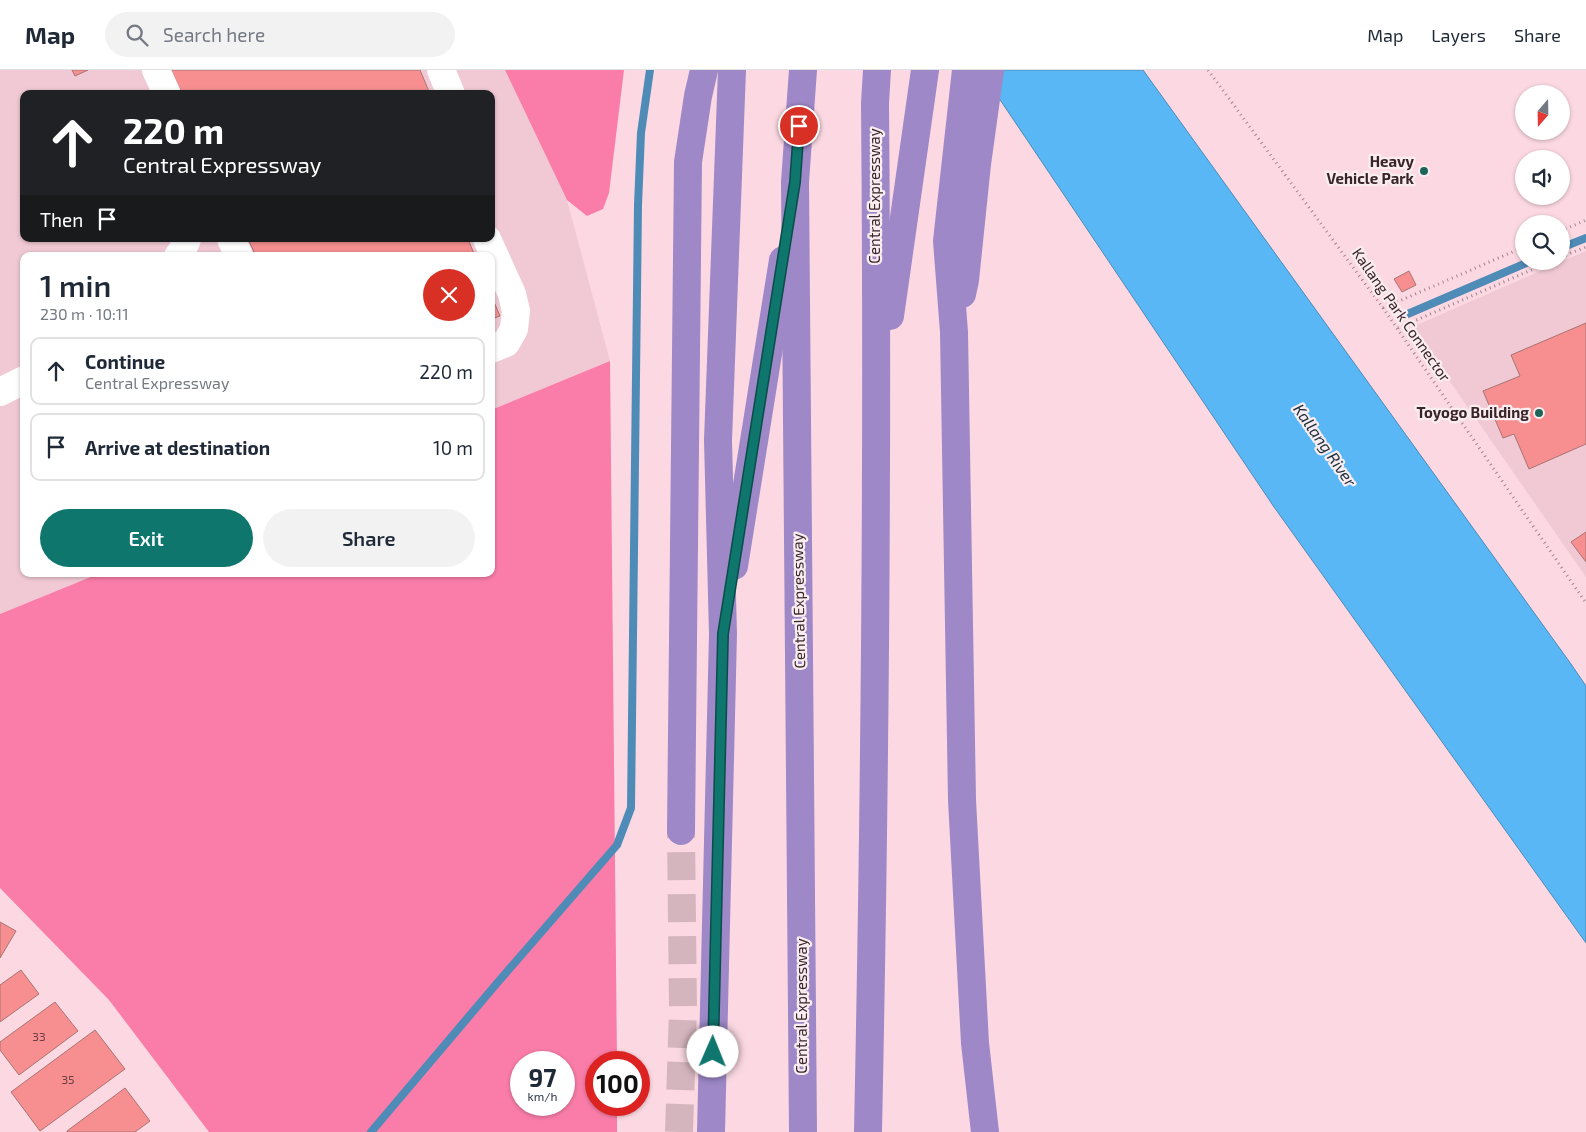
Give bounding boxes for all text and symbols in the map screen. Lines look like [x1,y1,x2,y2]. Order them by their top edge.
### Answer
search box [105,12,455,57]
text: Map [25,20,75,49]
icon: search [123,21,151,49]
text: Search here [163,23,265,46]
text: Map [1367,24,1403,46]
text: Layers [1431,24,1486,46]
text: Share [1514,24,1561,46]
north arrow [1515,85,1570,140]
map controls [1515,85,1570,270]
pin [778,105,820,147]
text: 220 m [123,109,224,151]
icon: ahead [40,110,105,175]
icon: arrive [785,112,813,140]
street label: Central Expressway [865,128,883,264]
button: sound [1515,150,1570,205]
text: Central Expressway [123,151,322,177]
place label: Heavy Vehicle Park [1327,152,1415,187]
marker: Heavy Vehicle Park [1418,165,1430,177]
icon: arrive [93,205,121,233]
text: Then [40,208,83,231]
button: search [1515,215,1570,270]
street label: Kallang Park Connector [1349,244,1455,385]
text: 1 min [40,267,111,303]
button: close [423,269,475,321]
text: 230 m · 10:11 [40,304,129,323]
text: Continue [85,350,165,373]
icon: ahead [42,357,70,385]
text: 220 m [419,360,473,383]
text: Central Expressway [85,373,229,392]
water label: Kallang River [1290,400,1361,490]
place label: Toyogo Building [1416,403,1529,422]
marker: Toyogo Building [1533,407,1545,419]
icon: arrive [42,433,70,461]
text: Arrive at destination [85,436,270,459]
text: 10 m [433,436,473,459]
button: Exit [40,509,253,567]
button: Share [263,509,475,567]
street label: Central Expressway [788,533,808,669]
street label: Central Expressway [792,938,810,1074]
position arrow [686,1025,738,1077]
house number: 33 [32,1029,46,1043]
speed limit sign: 100 [585,1051,650,1116]
text: 97 [529,1062,556,1092]
house number: 35 [61,1072,75,1086]
text: km/h [528,1089,557,1103]

